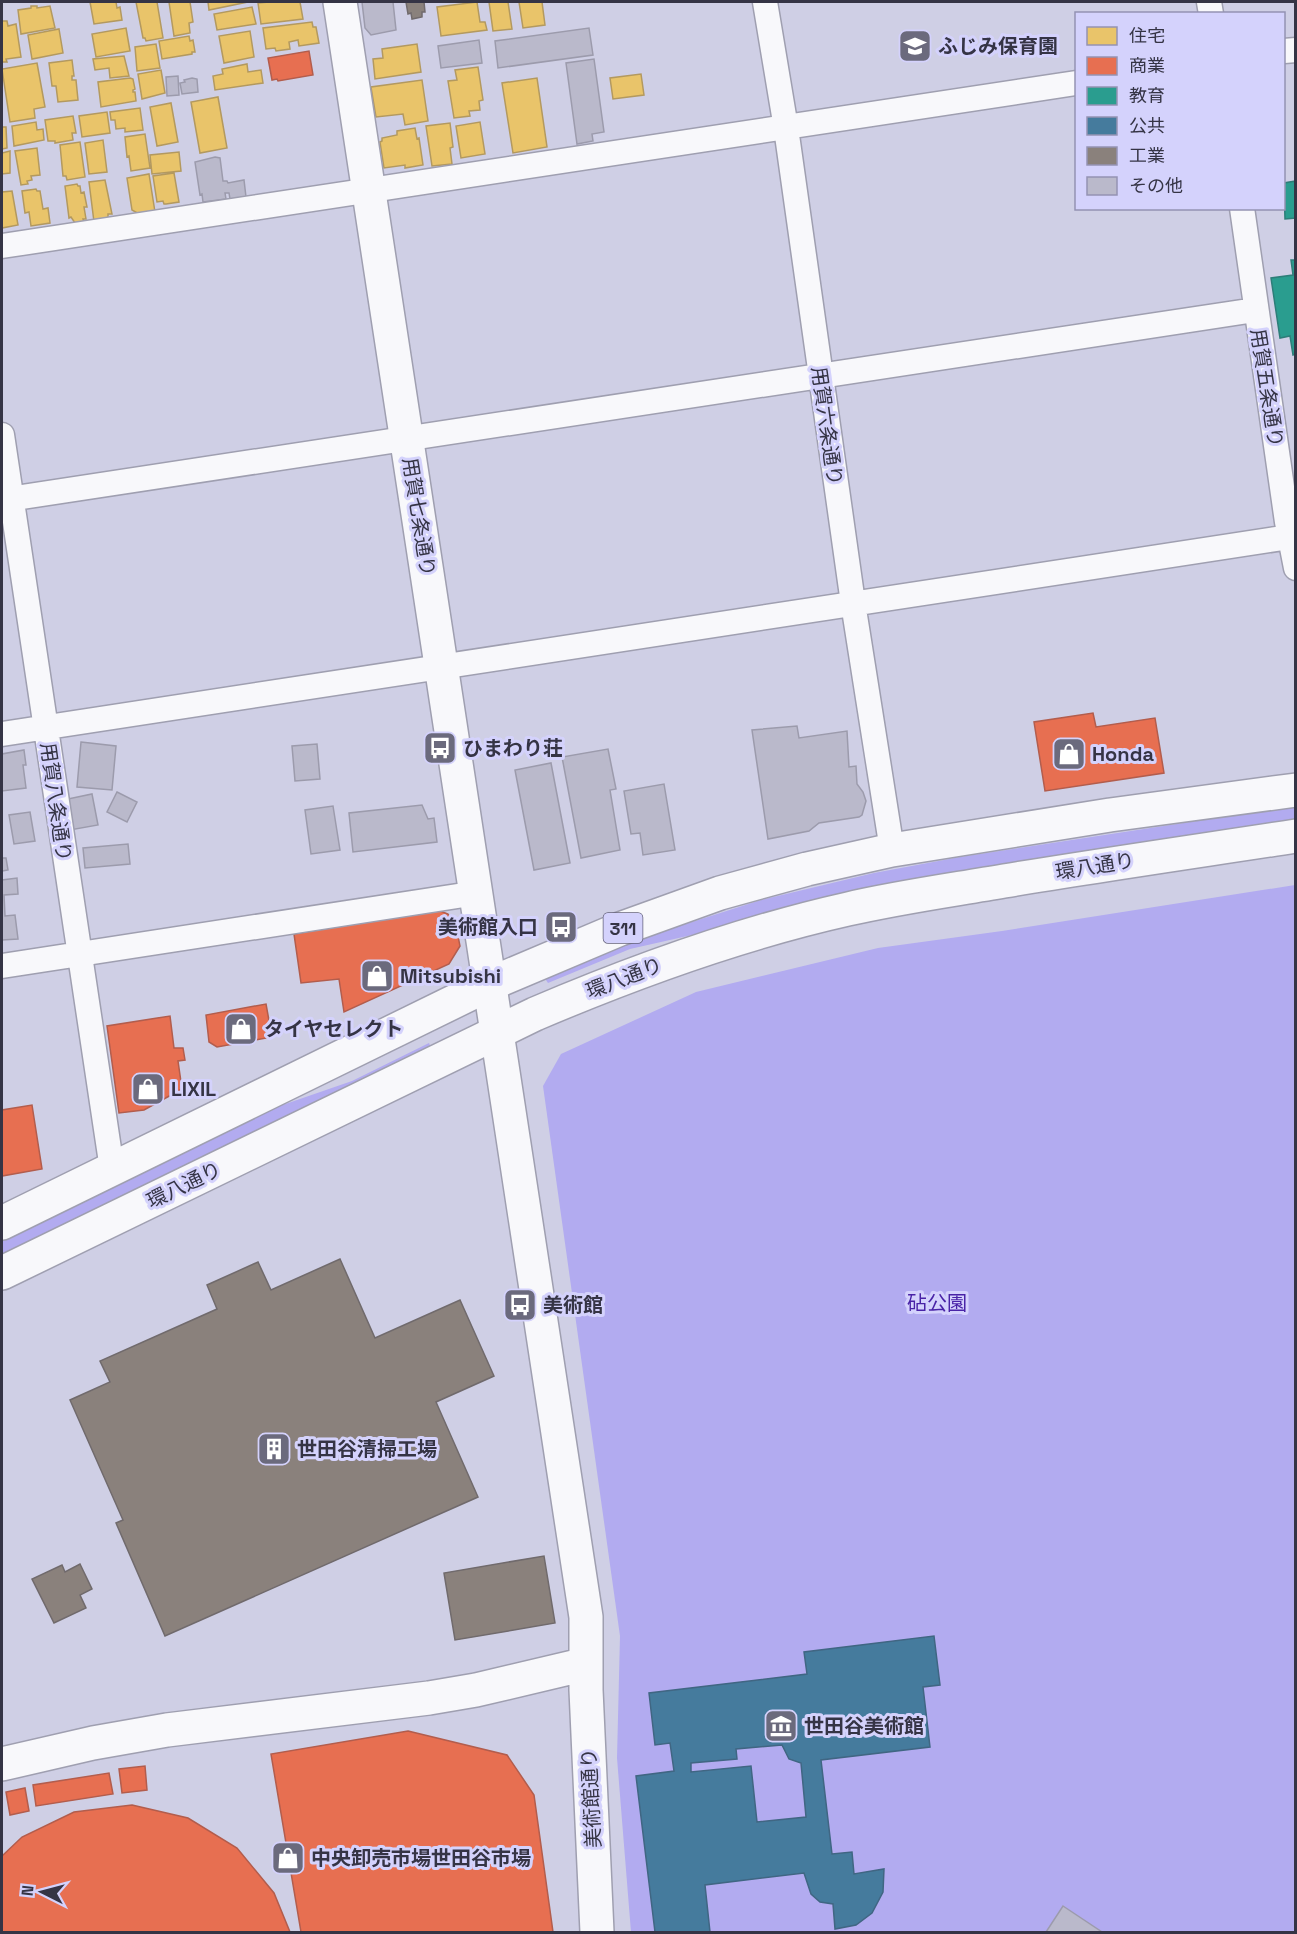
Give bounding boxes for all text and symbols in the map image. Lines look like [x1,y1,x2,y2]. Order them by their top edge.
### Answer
legend [1075,12,1285,210]
text: 住宅 [1129,24,1165,47]
school or university icon: ふじみ保育園 [897,28,933,64]
place label: ふじみ保育園 [938,33,1058,59]
text: 商業 [1129,54,1165,77]
text: 教育 [1129,84,1165,107]
text: 公共 [1129,114,1165,137]
text: 工業 [1129,144,1165,167]
text: その他 [1129,174,1183,197]
street label: 用賀五条通り [1245,327,1289,449]
street label: 用賀六条通り [806,365,848,487]
street label: 用賀七条通り [397,456,441,578]
bus stop icon: ひまわり荘 [422,730,458,766]
place label: ひまわり荘 [463,735,563,761]
shop icon: Honda [1051,736,1087,772]
street label: 用賀八条通り [35,741,77,863]
place label: Honda [1092,741,1154,767]
street label: 環八通り [1053,847,1137,885]
bus stop icon: 美術館入口 [543,909,579,945]
road number: 311 [604,913,642,943]
place label: 美術館入口 [438,914,538,940]
street label: 環八通り [582,952,666,1004]
shop icon: Mitsubishi [359,958,395,994]
place label: Mitsubishi [400,963,501,989]
shop icon: タイヤセレクト [223,1011,259,1047]
place label: タイヤセレクト [264,1016,403,1042]
shop icon: LIXIL [130,1071,166,1107]
place label: LIXIL [171,1076,216,1102]
street label: 環八通り [142,1156,226,1214]
bus stop icon: 美術館 [502,1287,538,1323]
park label: 砧公園 [907,1290,967,1316]
place label: 美術館 [543,1292,603,1318]
building icon: 世田谷清掃工場 [256,1431,292,1467]
place label: 世田谷清掃工場 [297,1436,437,1462]
museum icon: 世田谷美術館 [763,1708,799,1744]
place label: 世田谷美術館 [804,1713,924,1739]
street label: 美術館通り [575,1747,607,1849]
shop icon: 中央卸売市場世田谷市場 [270,1840,306,1876]
place label: 中央卸売市場世田谷市場 [311,1845,531,1871]
north arrow [12,1862,72,1922]
text: N [17,1884,39,1897]

